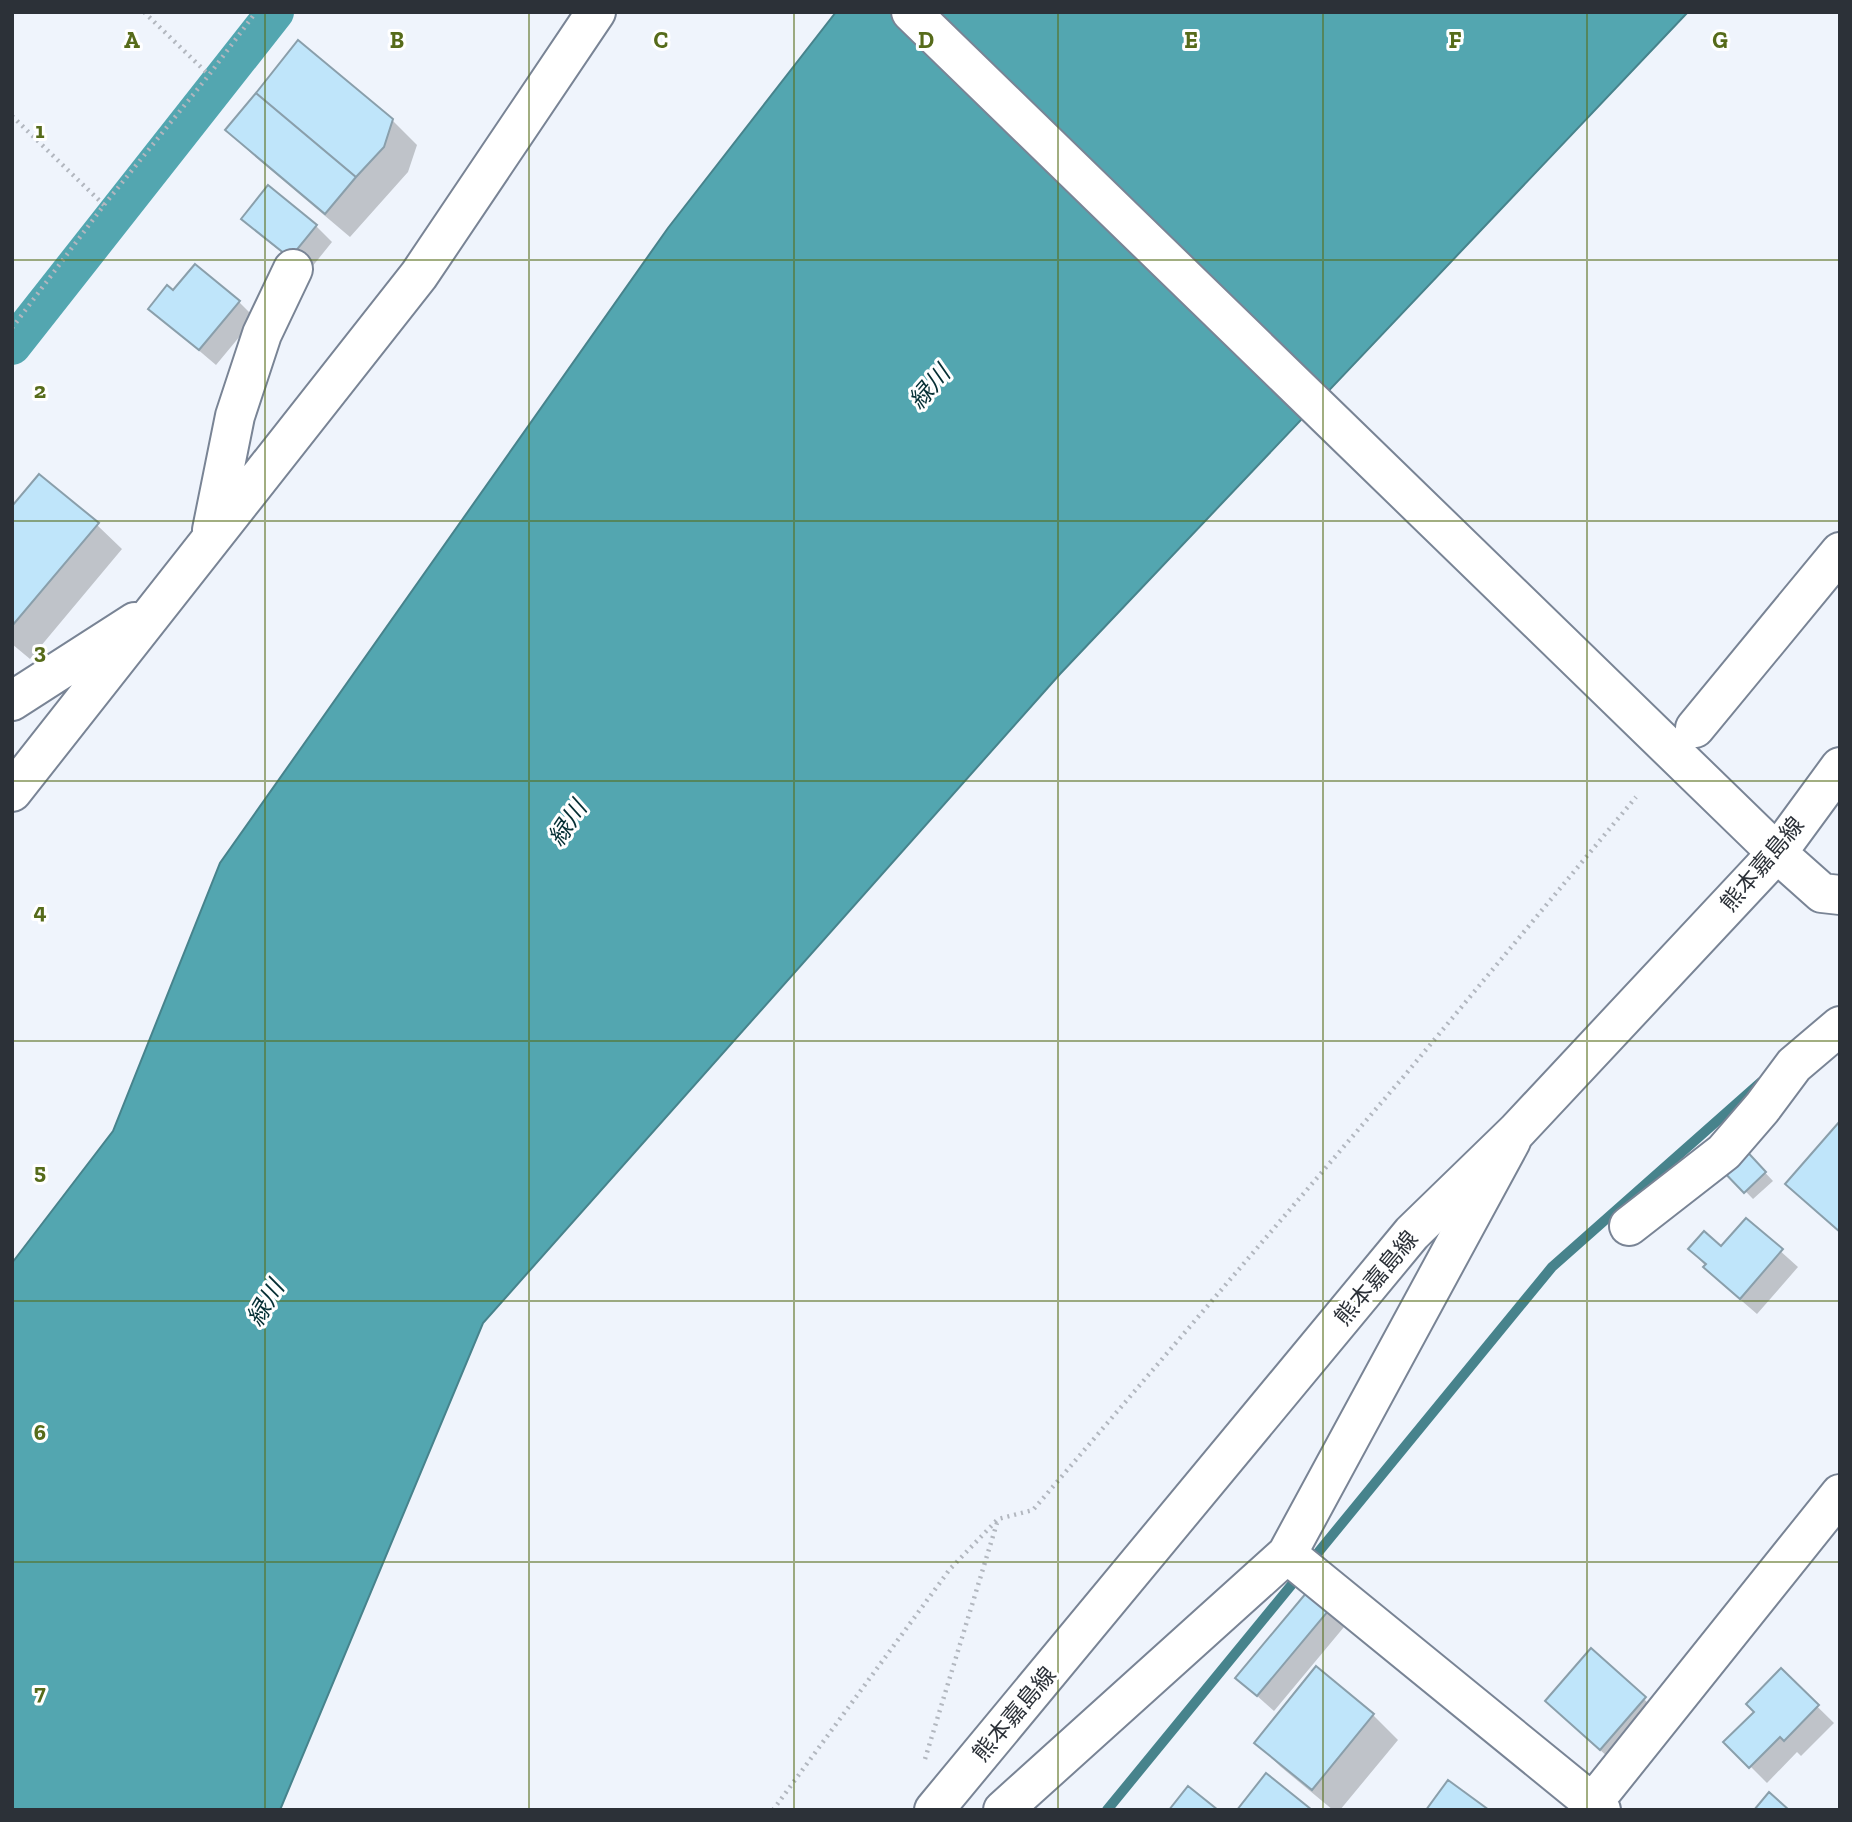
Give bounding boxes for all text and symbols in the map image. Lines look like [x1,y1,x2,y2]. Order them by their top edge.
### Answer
text: A [124,26,140,54]
text: B [390,26,404,54]
text: C [654,26,668,54]
text: D [918,26,934,54]
text: E [1184,26,1198,54]
text: F [1448,26,1462,54]
text: G [1712,26,1728,54]
text: 1 [35,116,45,144]
water label: 緑川 [902,357,958,415]
text: 2 [34,376,46,404]
text: 3 [34,637,46,665]
water label: 緑川 [542,793,594,851]
street label: 熊本嘉島線 [1714,811,1810,917]
text: 4 [33,897,47,925]
text: 5 [34,1157,46,1185]
street label: 熊本嘉島線 [1328,1225,1424,1331]
water label: 緑川 [240,1272,291,1331]
text: 6 [34,1418,46,1446]
street label: 熊本嘉島線 [966,1661,1062,1767]
text: 7 [34,1678,46,1706]

